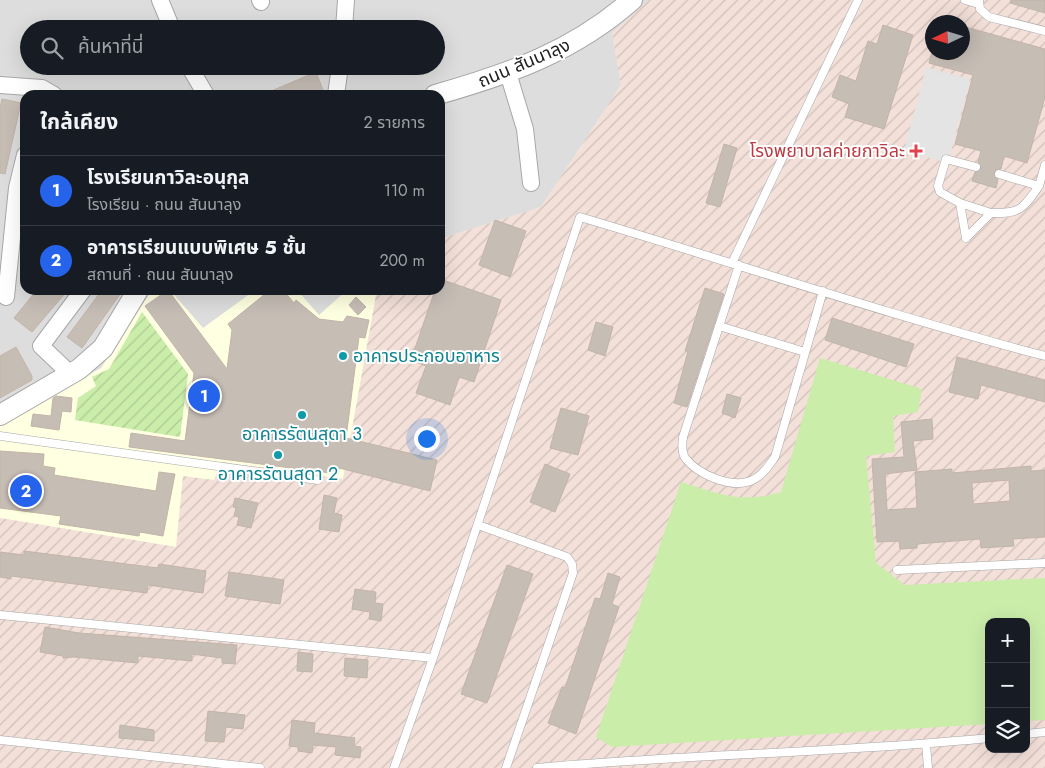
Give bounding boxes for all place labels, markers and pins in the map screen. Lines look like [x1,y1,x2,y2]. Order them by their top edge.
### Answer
place label: โรงพยาบาลค่ายกาวิละ [750,138,905,164]
marker: โรงพยาบาลค่ายกาวิละ [909,144,923,158]
place label: อาคารประกอบอาหาร [353,343,500,369]
marker: อาคารประกอบอาหาร [337,350,349,362]
pin: 1 [188,377,220,415]
marker: อาคารรัตนสุดา 3 [296,409,308,421]
place label: อาคารรัตนสุดา 3 [242,421,362,447]
marker: อาคารรัตนสุดา 2 [272,449,284,461]
place label: อาคารรัตนสุดา 2 [218,461,338,487]
pin: 2 [10,472,42,510]

